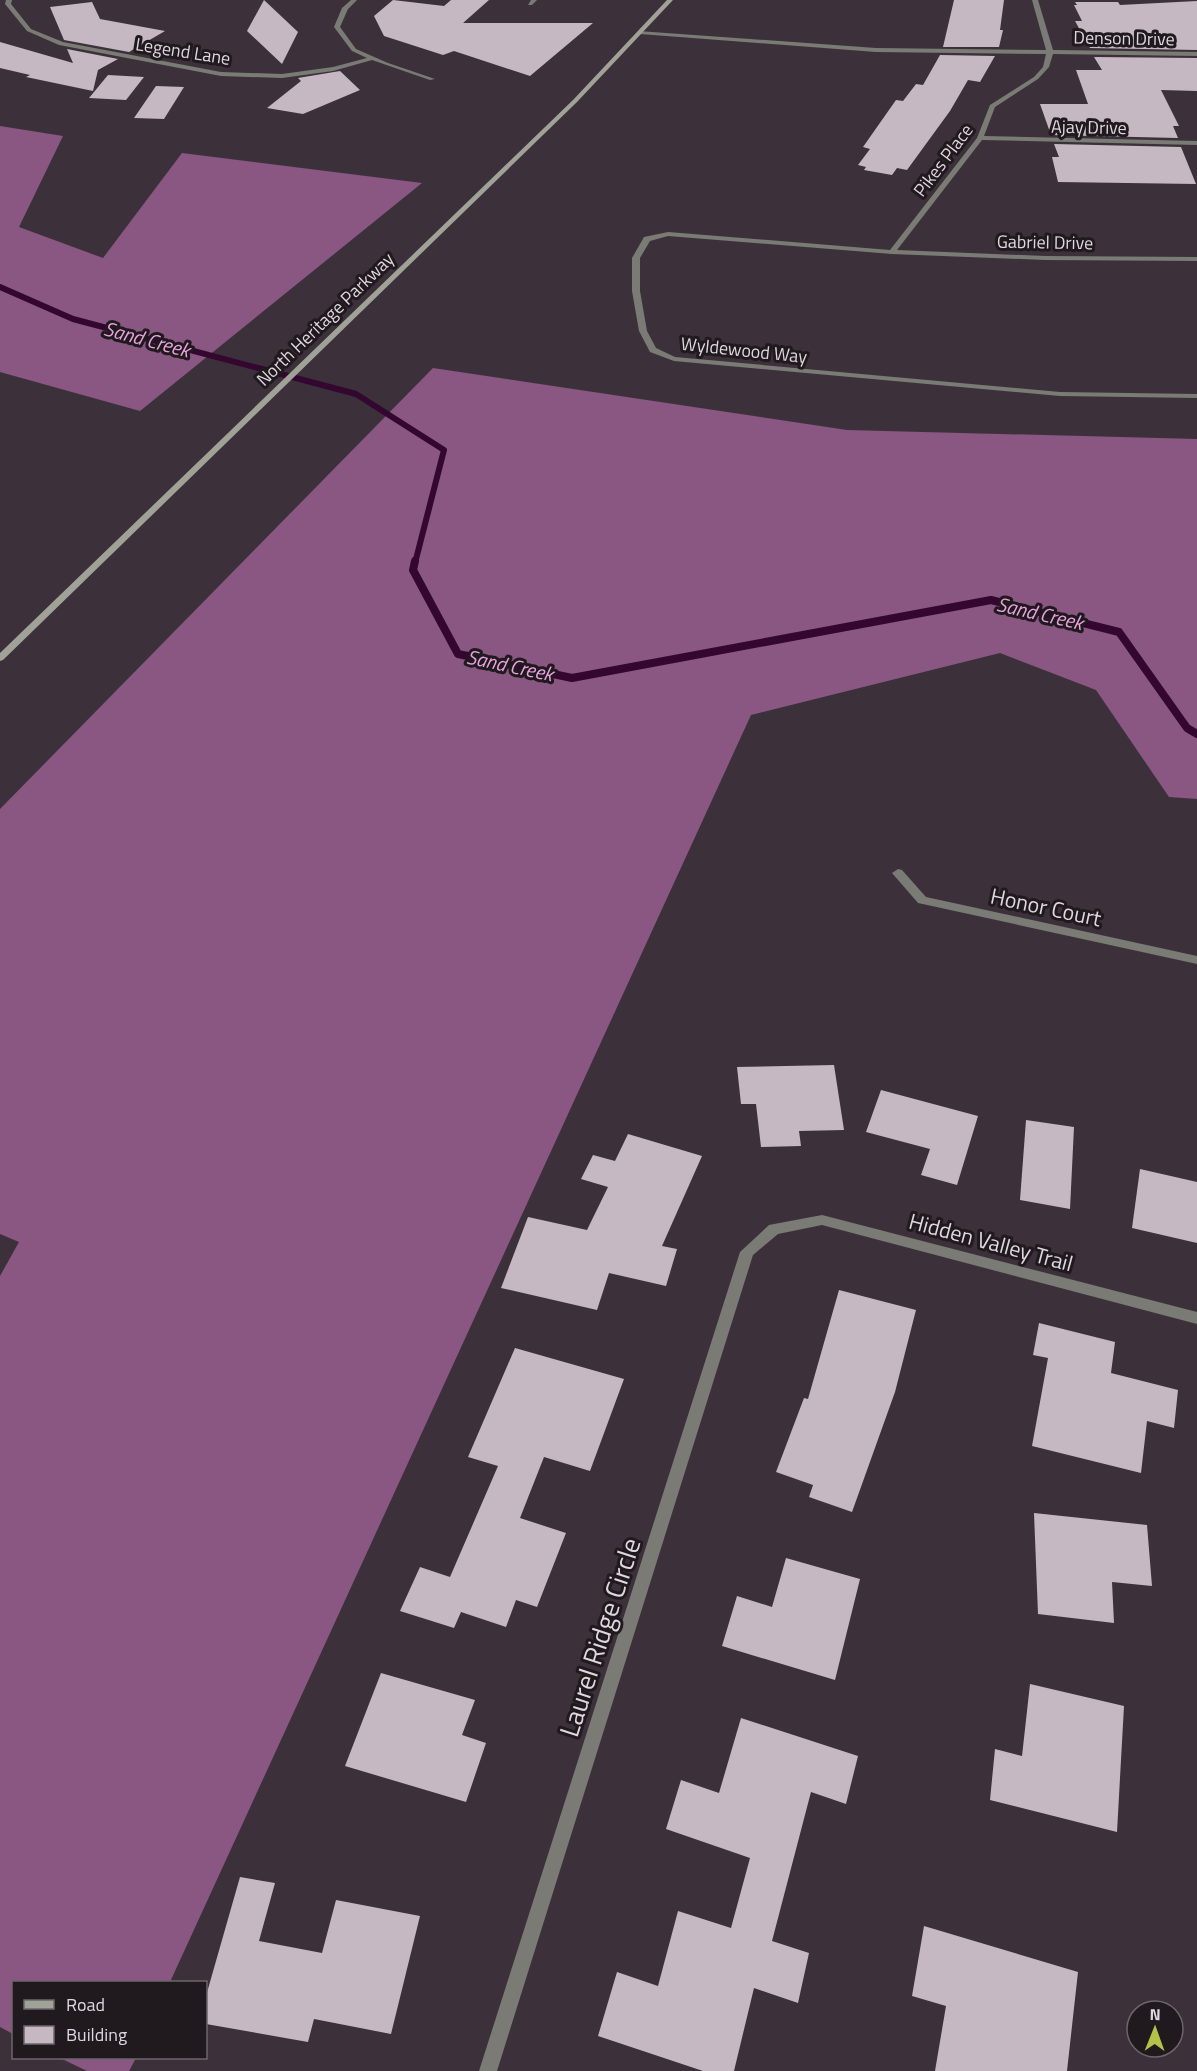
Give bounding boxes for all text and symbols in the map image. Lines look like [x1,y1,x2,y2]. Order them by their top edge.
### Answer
street label: Denson Drive [1073,24,1175,52]
street label: Legend Lane [134,30,232,72]
street label: Ajay Drive [1051,113,1127,141]
street label: Pikes Place [907,118,979,202]
street label: Gabriel Drive [997,228,1093,256]
street label: North Heritage Parkway [250,246,400,392]
water label: Sand Creek [101,313,195,366]
street label: Wyldewood Way [680,330,809,370]
water label: Sand Creek [994,588,1088,638]
water label: Sand Creek [464,641,558,690]
street label: Honor Court [987,879,1105,935]
street label: Hidden Valley Trail [905,1204,1077,1280]
street label: Laurel Ridge Circle [547,1532,651,1742]
legend [12,1981,207,2059]
text: Road [66,1991,105,2018]
north arrow [1125,1999,1185,2059]
text: N [1150,2002,1161,2026]
text: Building [66,2021,127,2048]

